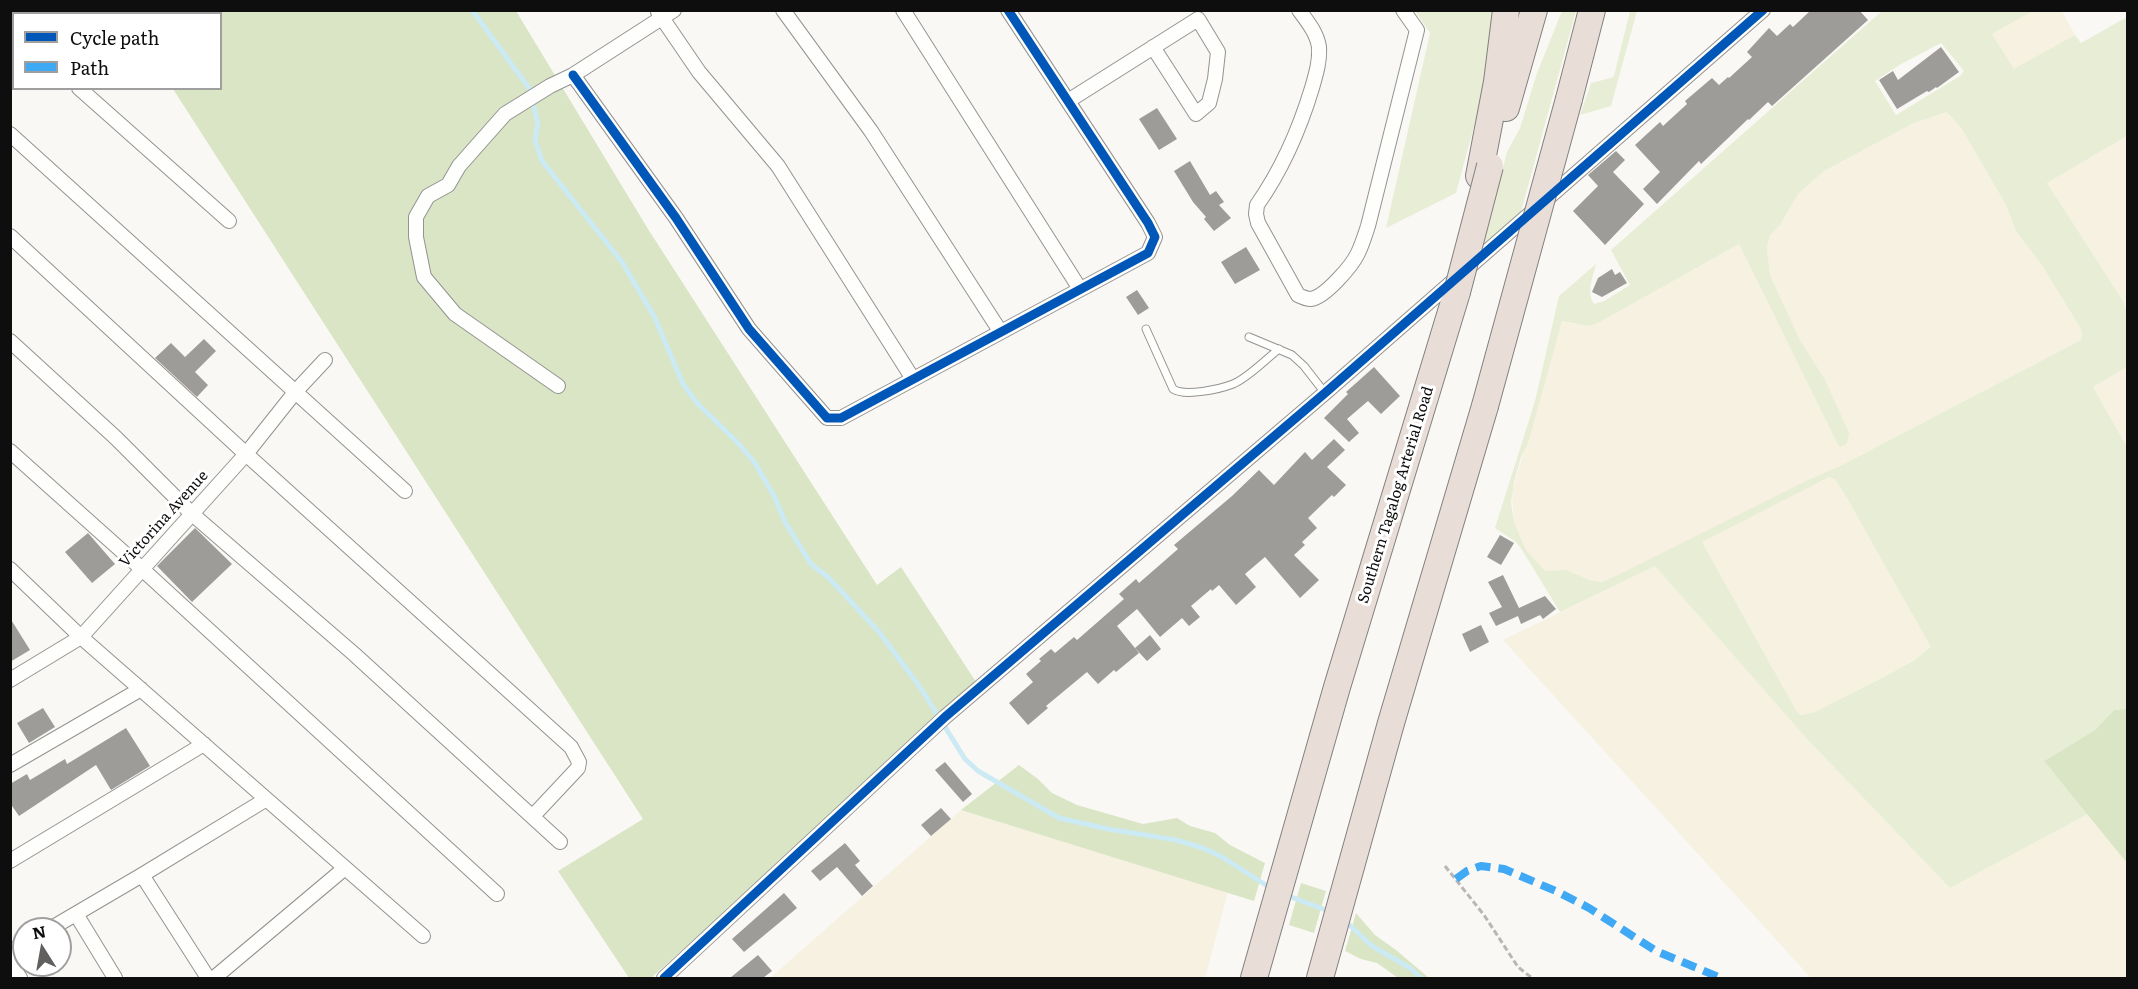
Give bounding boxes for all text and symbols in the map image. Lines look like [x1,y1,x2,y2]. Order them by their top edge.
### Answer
legend [12,12,222,90]
text: Cycle path [70,24,159,51]
text: Path [70,54,109,81]
street label: Southern Tagalog Arterial Road [1354,384,1438,606]
street label: Victorina Avenue [116,467,212,571]
north arrow [12,917,72,977]
text: N [30,918,48,944]

